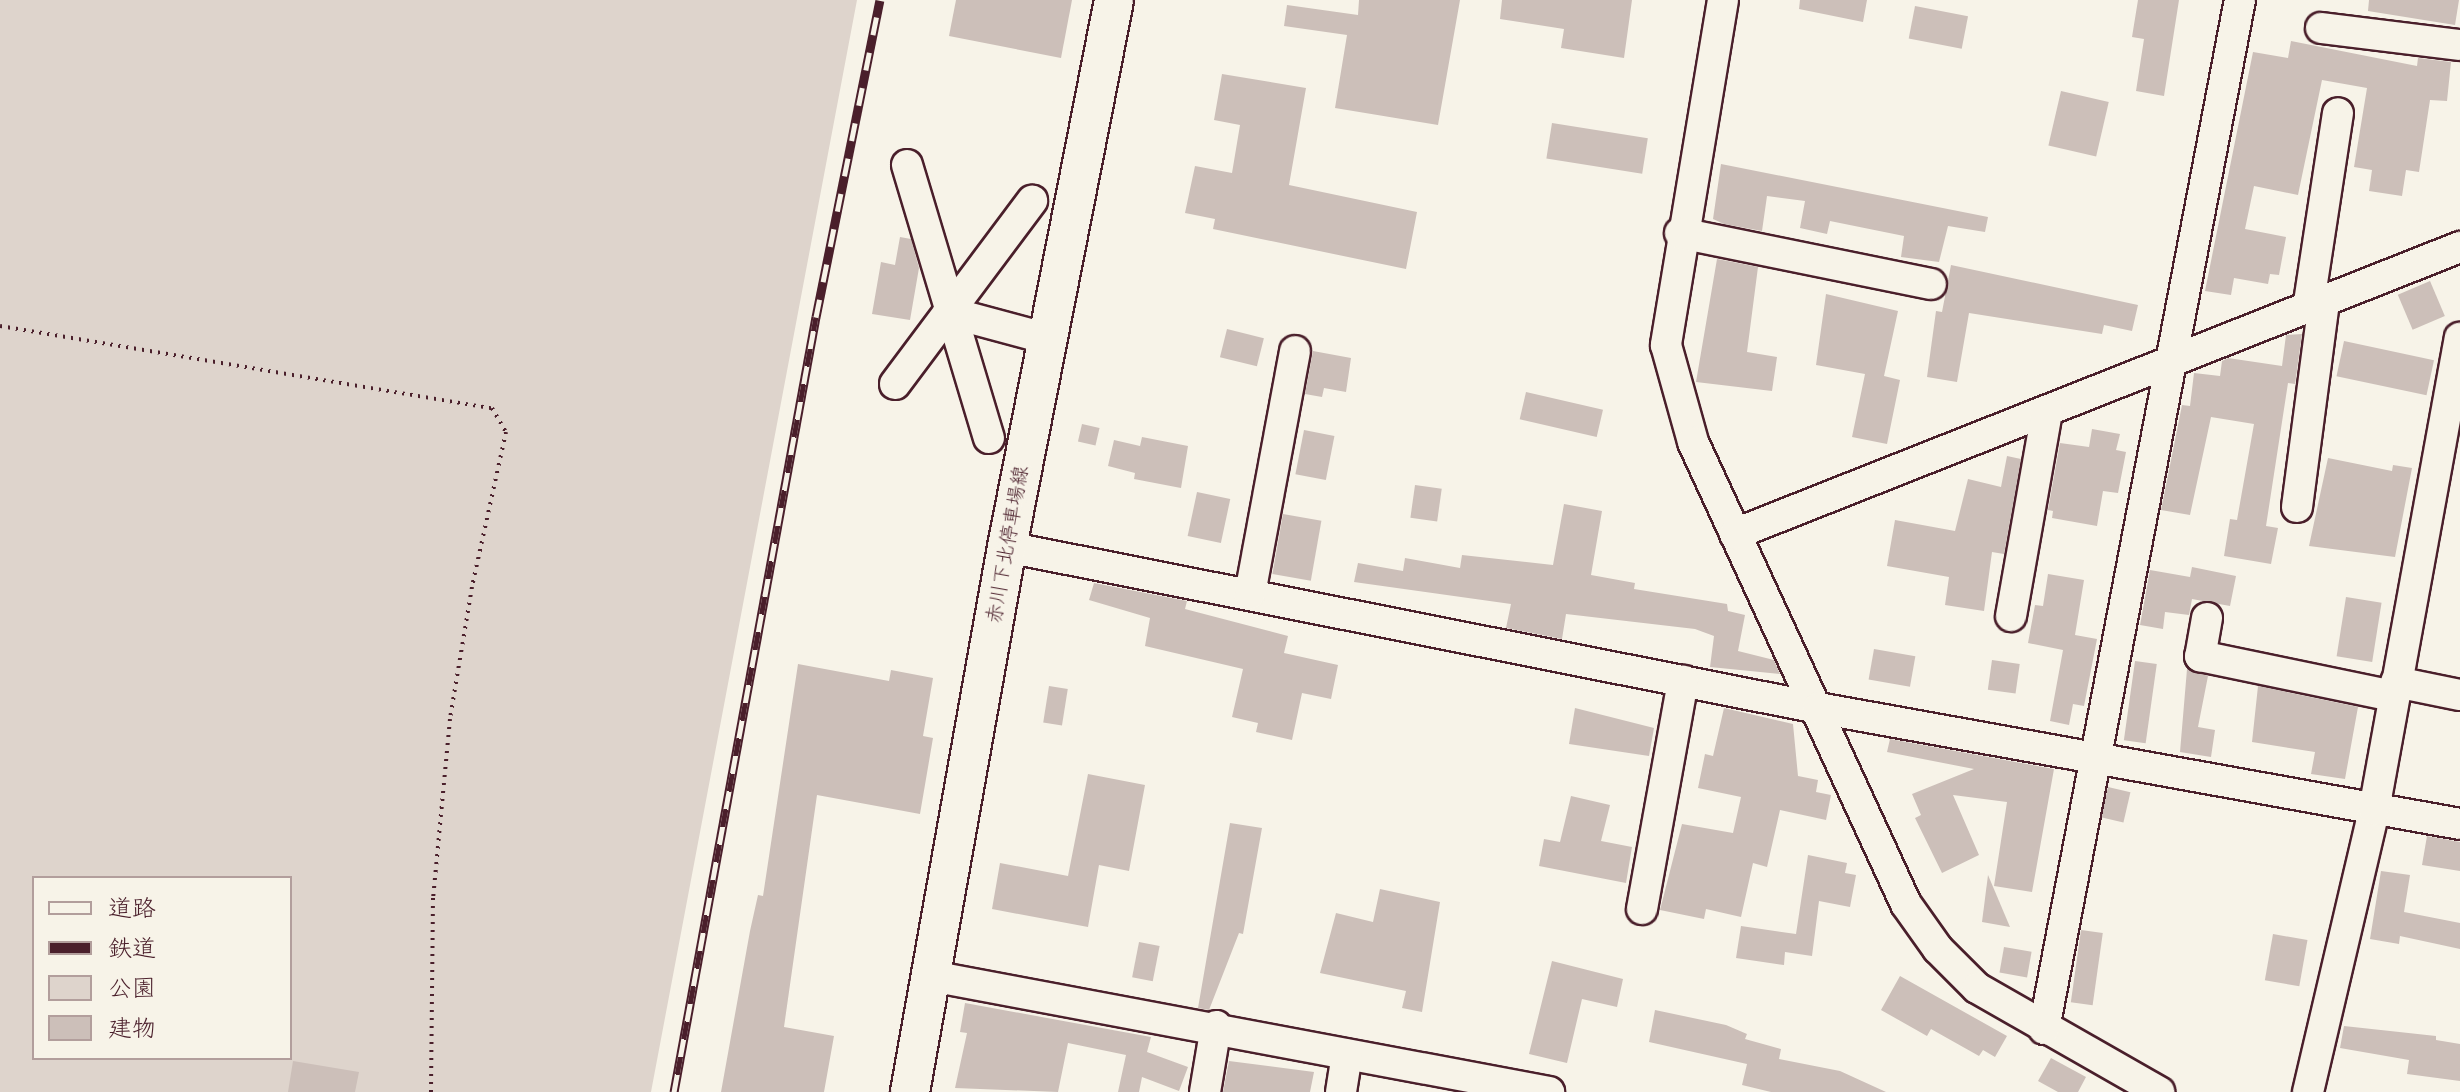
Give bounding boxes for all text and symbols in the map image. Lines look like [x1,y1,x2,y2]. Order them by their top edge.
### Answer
street label: 赤川下北停車場線 [983,464,1035,626]
legend [32,876,292,1060]
text: 道路 [108,890,156,929]
text: 鉄道 [108,930,156,969]
text: 公園 [108,970,156,1009]
text: 建物 [108,1010,156,1049]

